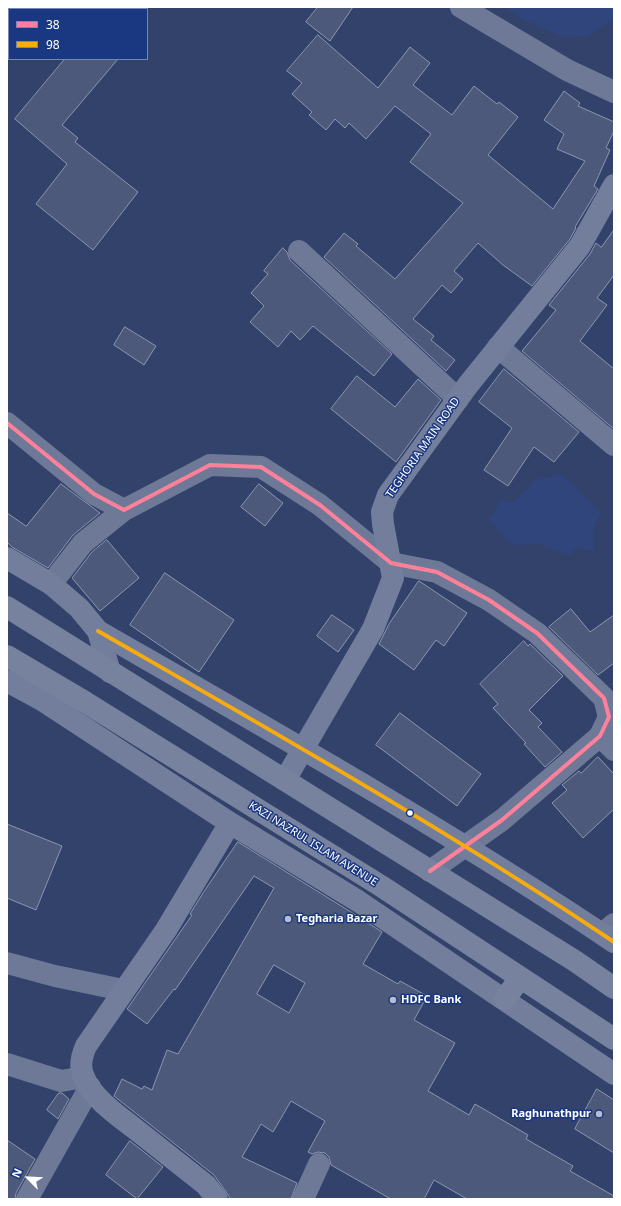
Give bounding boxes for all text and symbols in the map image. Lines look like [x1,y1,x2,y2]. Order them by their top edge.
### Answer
legend [8,8,148,60]
text: 38 [46,16,60,33]
text: 98 [46,36,60,53]
street label: TEGHORIA MAIN ROAD [383,395,463,501]
street label: KAZI NAZRUL ISLAM AVENUE [246,799,380,889]
unlabelled marker [405,808,415,818]
place label: Tegharia Bazar [296,912,377,926]
marker: Tegharia Bazar [283,914,293,924]
place label: HDFC Bank [401,993,461,1007]
marker: HDFC Bank [388,995,398,1005]
place label: Raghunathpur [511,1107,591,1121]
marker: Raghunathpur [594,1109,604,1119]
north arrow [8,1158,48,1198]
text: N [8,1166,25,1180]

